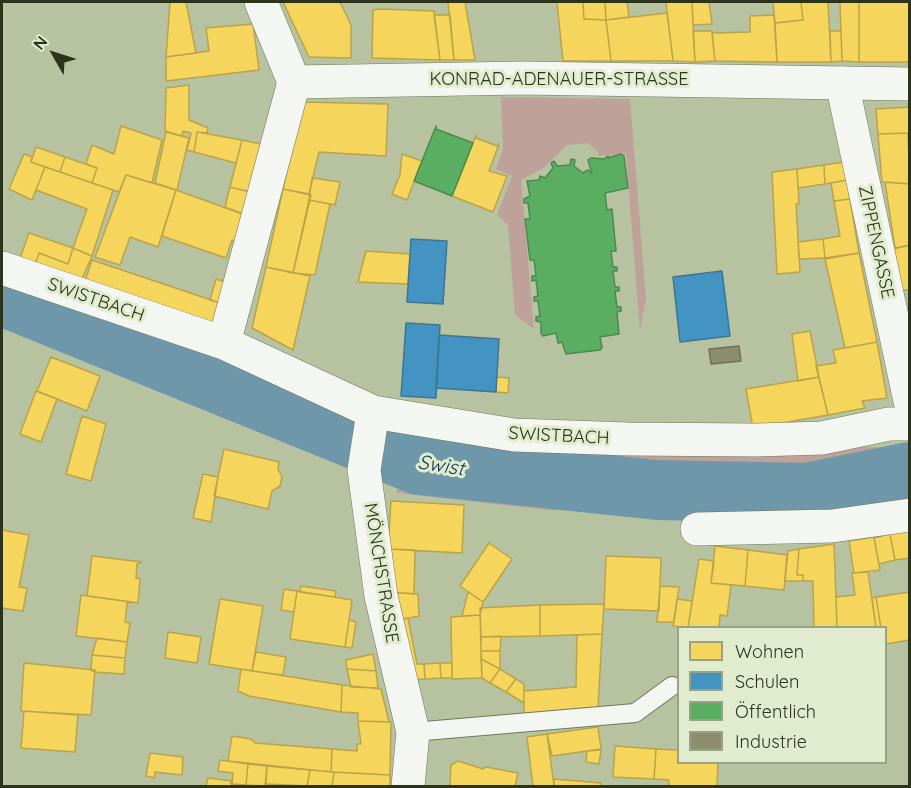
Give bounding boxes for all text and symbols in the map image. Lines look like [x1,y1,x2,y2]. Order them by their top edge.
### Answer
north arrow [24,24,84,84]
text: N [29,32,51,54]
street label: KONRAD-ADENAUER-STRASSE [430,69,688,91]
street label: ZIPPENGASSE [853,183,899,301]
street label: SWISTBACH [45,273,147,327]
street label: SWISTBACH [508,423,610,449]
water label: Swist [416,450,466,482]
street label: MÖNCHSTRASSE [359,501,403,645]
legend [677,626,887,764]
text: Wohnen [735,640,804,663]
text: Schulen [735,670,799,693]
text: Öffentlich [735,700,816,723]
text: Industrie [735,730,807,753]

